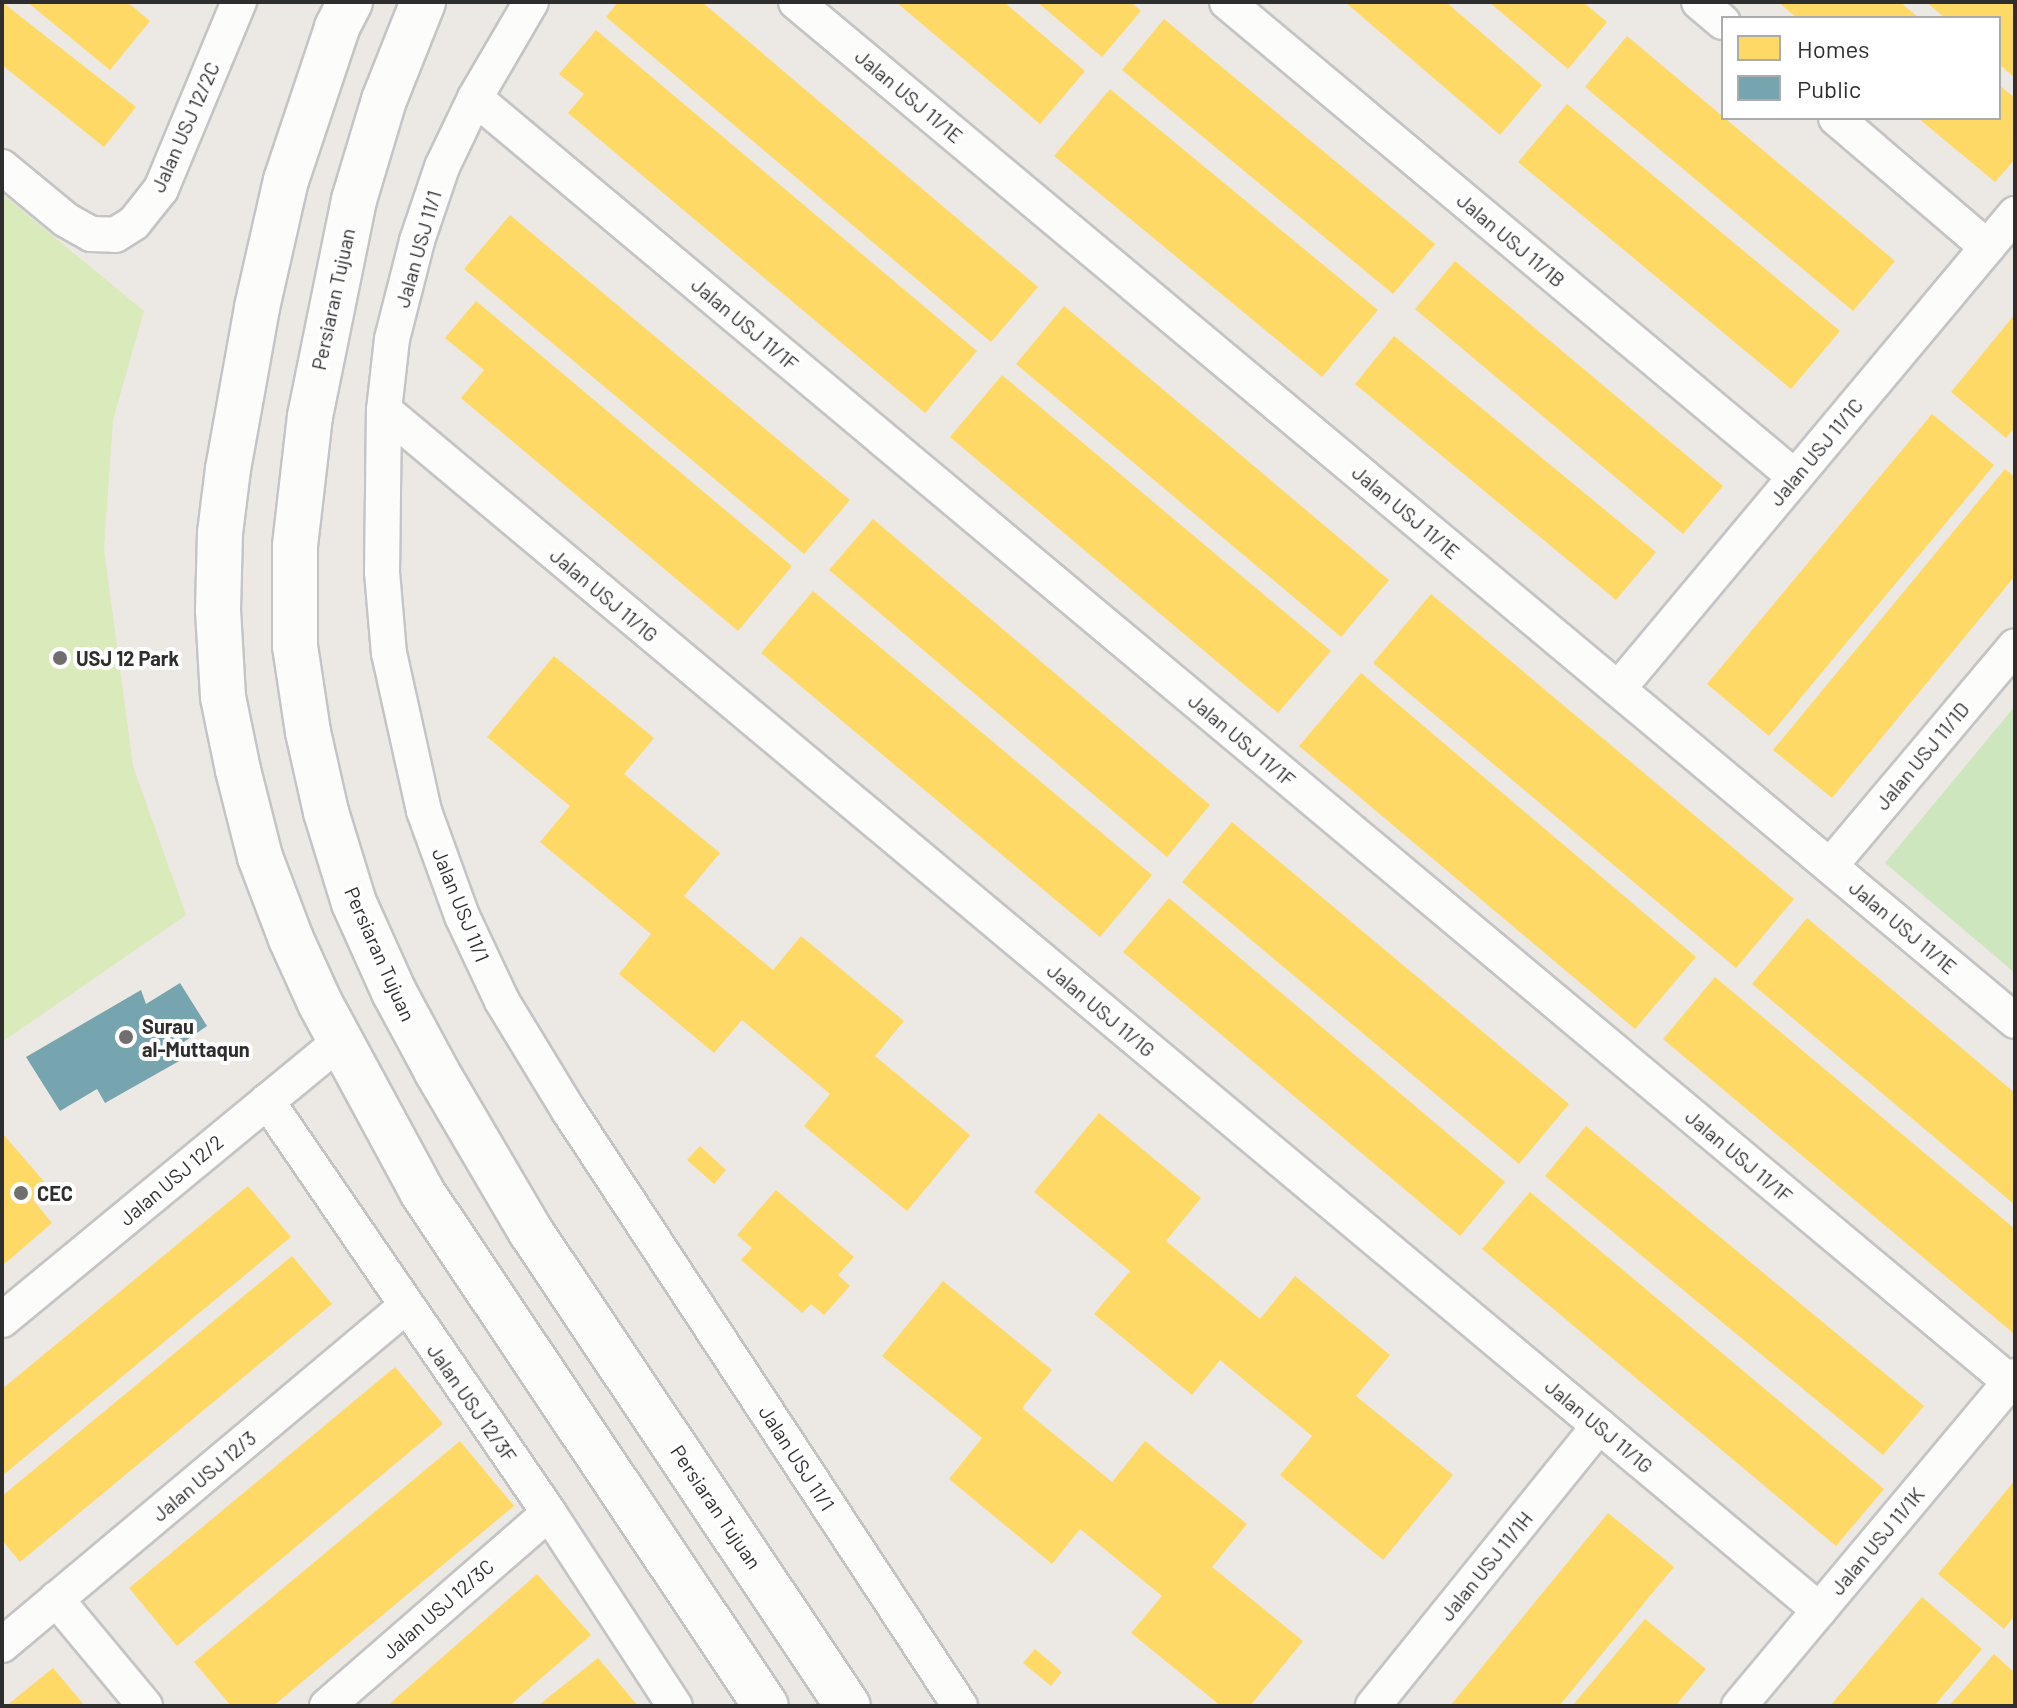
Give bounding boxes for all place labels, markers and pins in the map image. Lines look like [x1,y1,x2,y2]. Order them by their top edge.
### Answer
place label: USJ 12 Park [76,646,179,670]
marker: USJ 12 Park [51,649,69,667]
place label: Surau al-Muttaqun [142,1014,250,1061]
marker: Surau al-Muttaqun [117,1028,135,1046]
place label: CEC [37,1181,73,1205]
marker: CEC [12,1184,30,1202]

